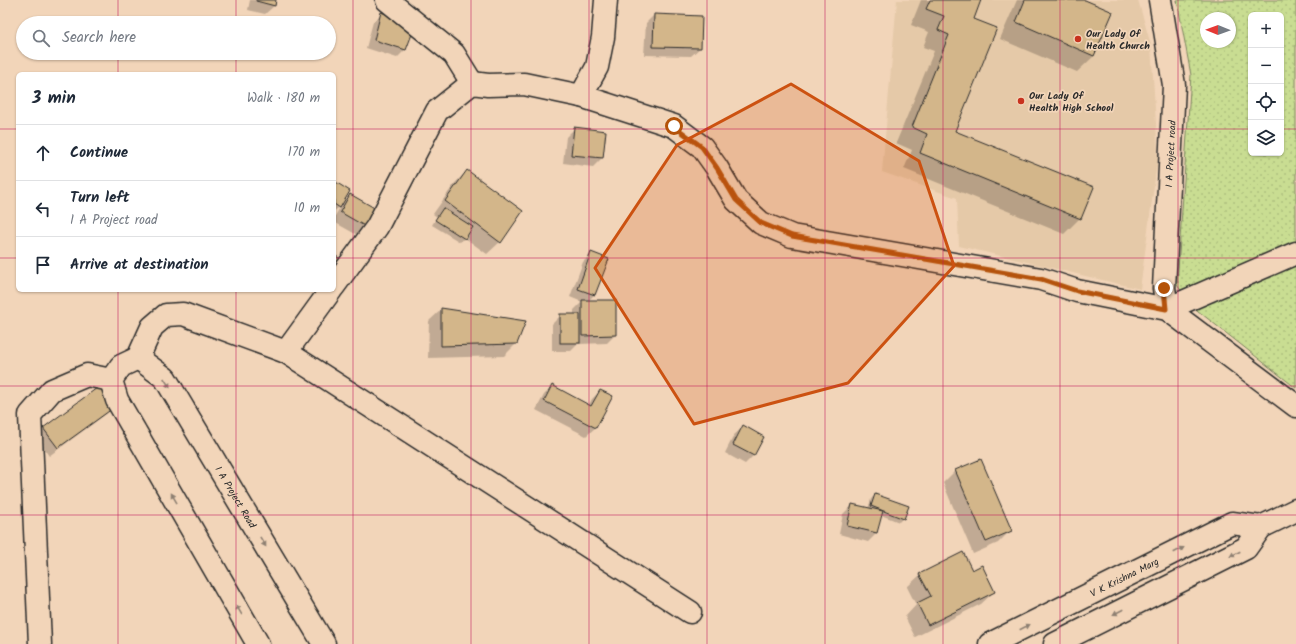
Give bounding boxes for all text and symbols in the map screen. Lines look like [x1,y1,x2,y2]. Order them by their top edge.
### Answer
north arrow [1200,12,1236,48]
map controls [1248,12,1284,156]
button: + [1248,12,1284,48]
search box [16,16,336,60]
text: Search here [62,26,136,50]
place label: Our Lady Of Health Church [1086,26,1150,54]
icon: search [30,27,52,49]
marker: Our Lady Of Health Church [1073,34,1083,44]
button: − [1248,48,1284,84]
button: locate [1248,84,1284,120]
text: 3 min [32,85,76,112]
text: Walk · 180 m [247,88,320,109]
place label: Our Lady Of Health High School [1029,88,1114,116]
marker: Our Lady Of Health High School [1016,96,1026,106]
route start [665,117,683,135]
street label: I A Project road [1161,119,1181,188]
button: layers [1248,120,1284,156]
text: Continue [70,141,128,165]
icon: ahead [32,142,54,164]
text: 170 m [288,142,320,163]
text: Turn left [70,186,130,210]
icon: left [32,198,54,220]
text: 10 m [294,198,320,219]
text: I A Project road [70,210,158,231]
text: Arrive at destination [70,253,209,277]
icon: arrive [32,254,54,276]
route end [1155,279,1173,297]
one-way arrow [164,377,171,389]
street label: I A Project Road [210,463,260,532]
one-way arrow [170,492,177,504]
one-way arrow [259,537,266,548]
one-way arrow [1173,547,1184,553]
one-way arrow [1229,551,1240,557]
street label: V K Krishna Marg [1087,554,1162,602]
one-way arrow [235,604,242,616]
one-way arrow [1113,609,1124,615]
one-way arrow [1019,623,1030,630]

